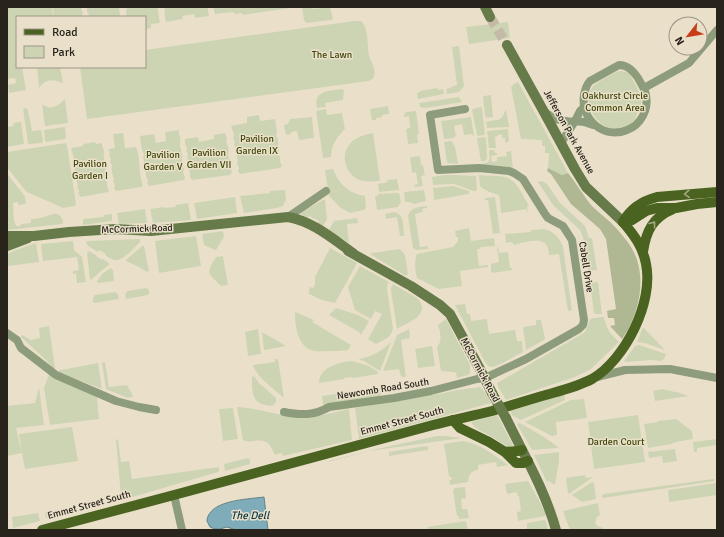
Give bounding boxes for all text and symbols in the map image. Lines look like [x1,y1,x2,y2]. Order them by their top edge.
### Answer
legend [16,16,146,68]
north arrow [668,16,708,56]
text: Road [52,25,78,40]
text: N [672,34,687,48]
text: Park [52,45,75,60]
park label: The Lawn [312,49,352,61]
street label: Jefferson Park Avenue [541,88,597,176]
park label: Oakhurst Circle Common Area [582,90,648,114]
park label: Pavilion Garden IX [236,133,278,157]
park label: Pavilion Garden VII [187,147,231,171]
park label: Pavilion Garden V [144,149,183,173]
park label: Pavilion Garden I [72,158,108,182]
one-way arrow [684,190,690,199]
street label: McCormick Road [101,222,173,236]
one-way arrow [648,222,655,229]
street label: Cabell Drive [576,241,596,293]
street label: McCormick Road [458,336,502,404]
street label: Newcomb Road South [336,376,430,402]
street label: Emmet Street South [359,404,445,438]
park label: Darden Court [587,436,645,448]
street label: Emmet Street South [46,488,132,522]
water label: The Dell [231,509,270,522]

